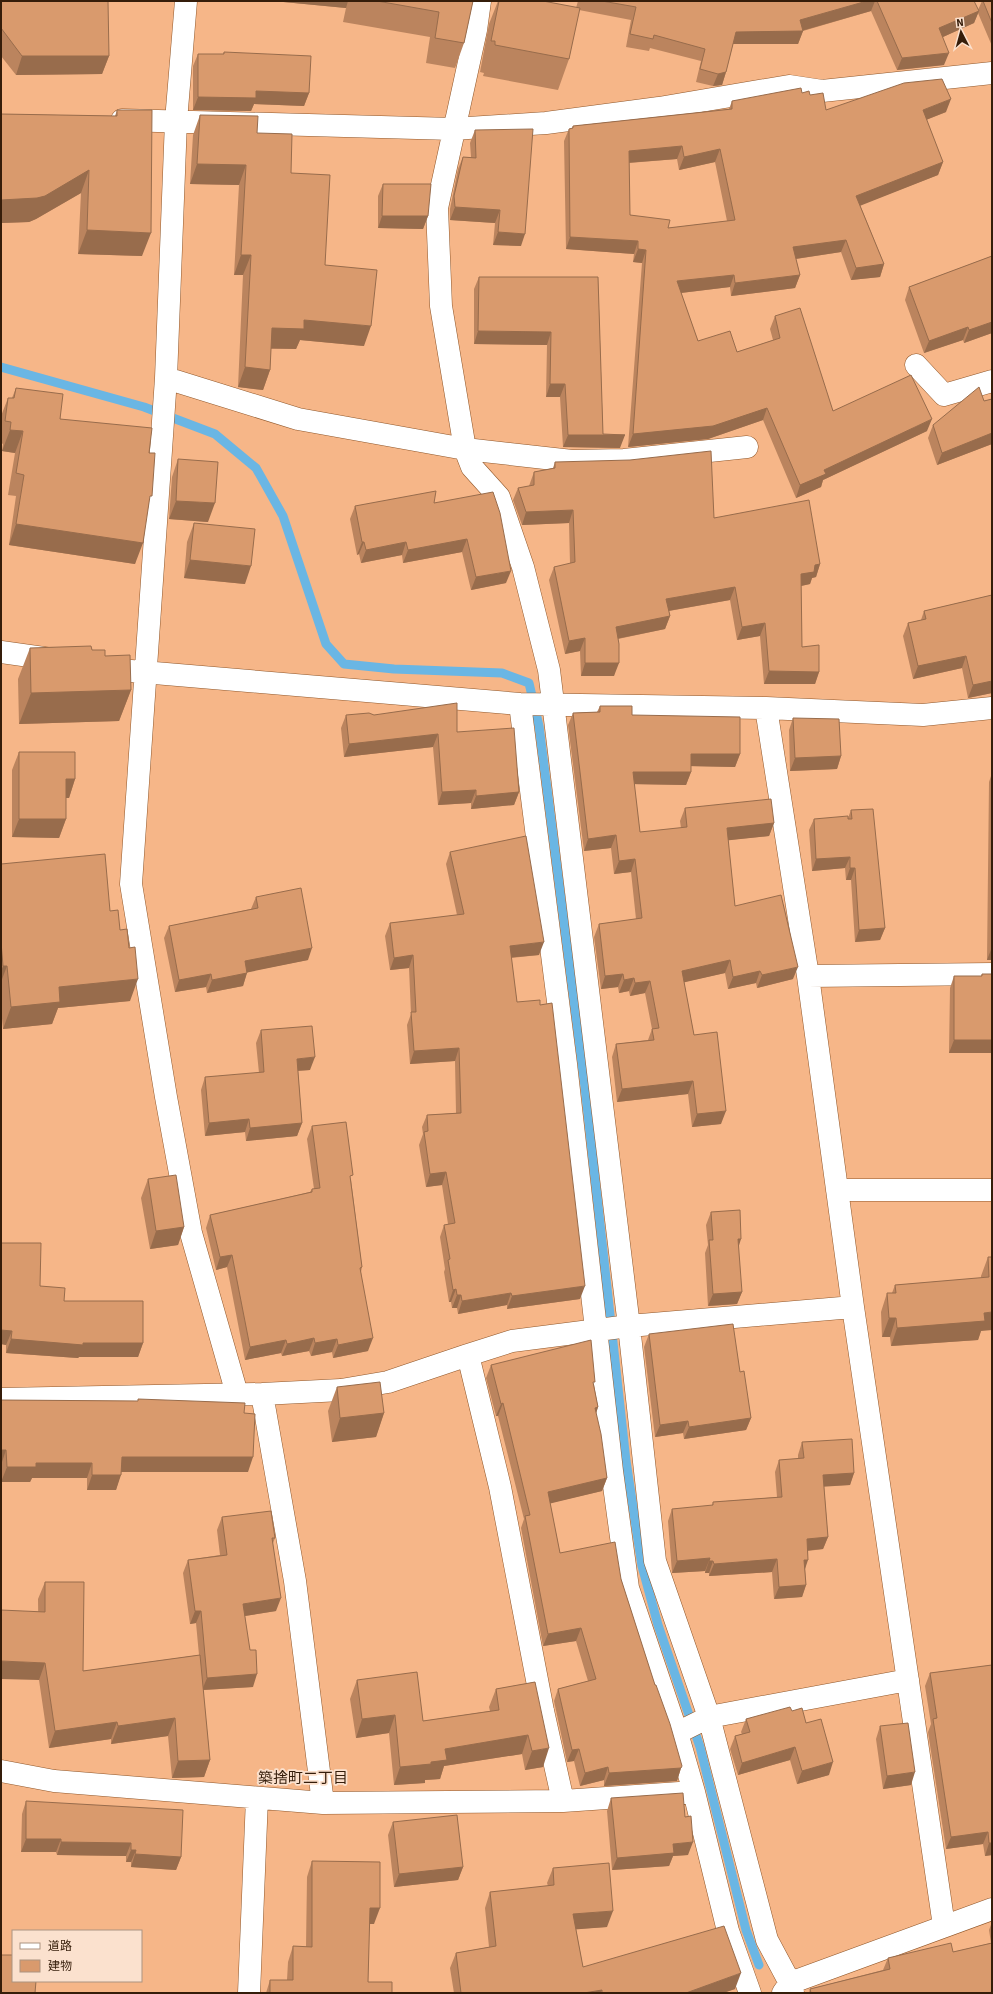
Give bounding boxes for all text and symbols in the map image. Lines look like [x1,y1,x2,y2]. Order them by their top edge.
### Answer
north arrow [941,12,981,52]
text: N [956,15,964,30]
district label: 築捨町二丁目 [258,1768,348,1789]
legend [12,1930,142,1982]
text: 道路 [48,1938,72,1955]
text: 建物 [48,1958,72,1975]

